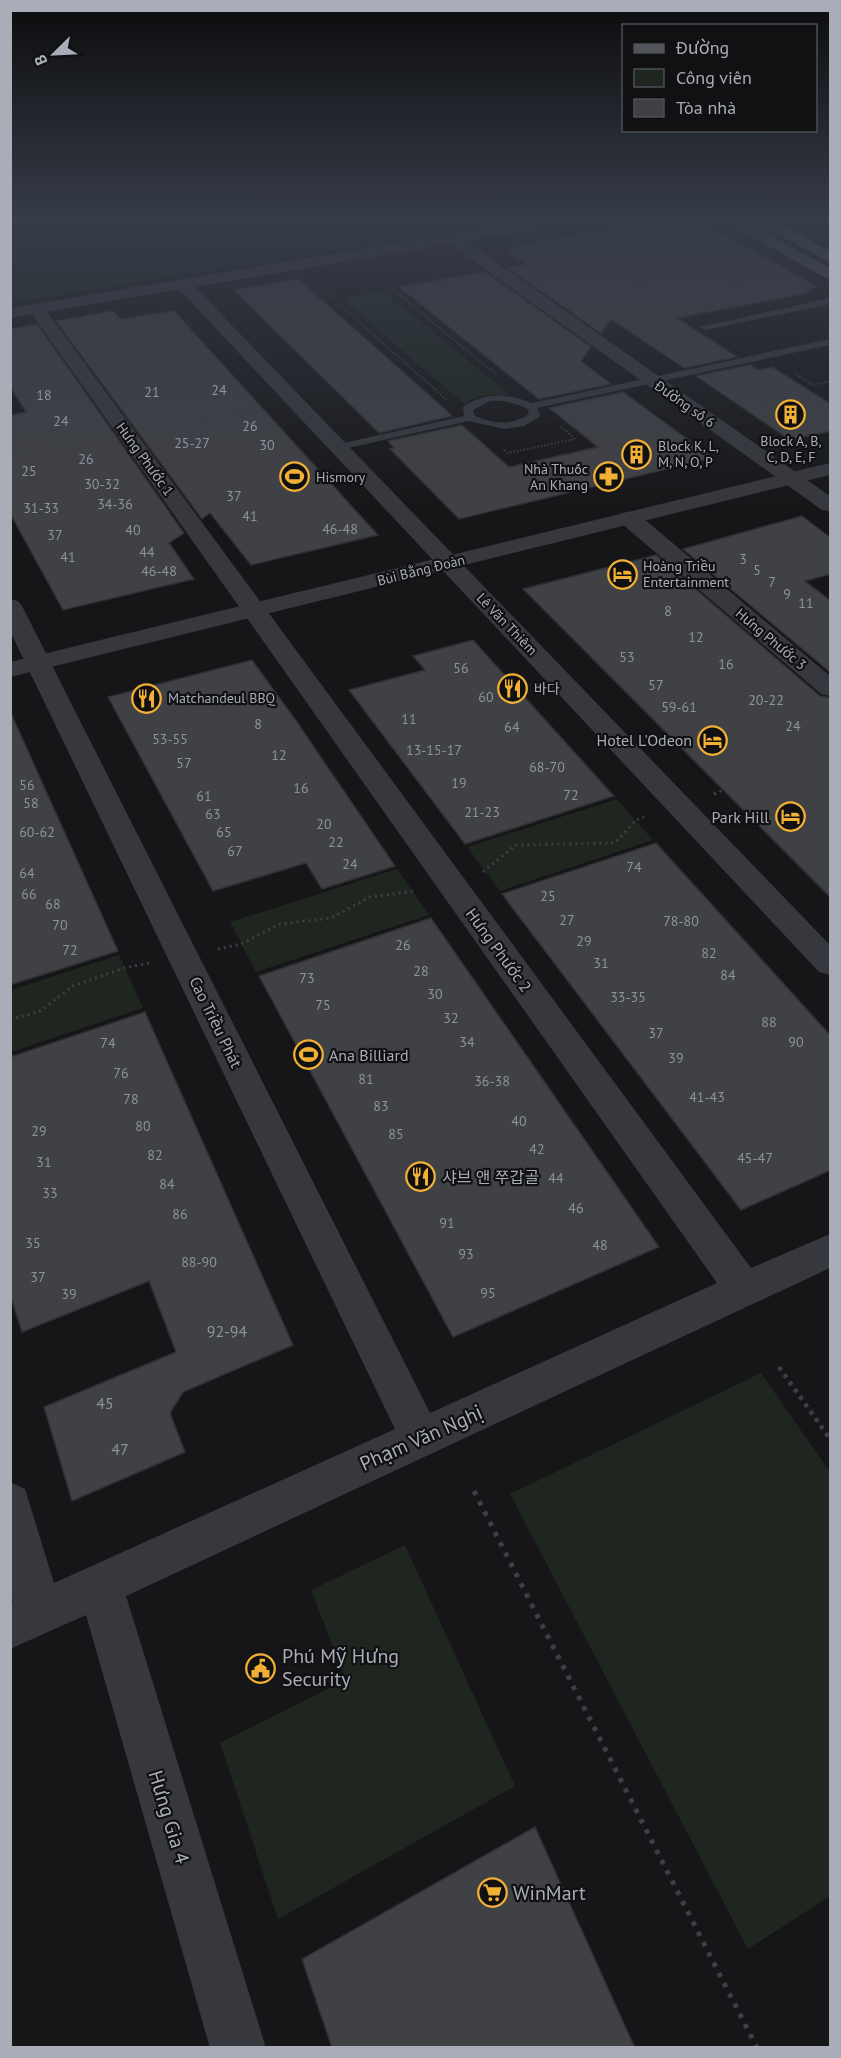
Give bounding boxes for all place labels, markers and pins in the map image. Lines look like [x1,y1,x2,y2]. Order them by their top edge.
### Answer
building icon: Block A, B, C, D, E, F [775,398,807,430]
place label: Block A, B, C, D, E, F [760,432,822,466]
place label: Block K, L, M, N, O, P [658,437,719,471]
building icon: Block K, L, M, N, O, P [621,438,653,470]
place label: Nhà Thuốc An Khang [524,460,588,494]
sports icon: Hismory [279,461,311,493]
pharmacy icon: Nhà Thuốc An Khang [593,461,625,493]
place label: Hismory [316,468,366,486]
place label: Hoàng Triều Entertainment [643,557,729,591]
hotel icon: Hoàng Triều Entertainment [606,558,638,590]
restaurant icon: 바다 [497,673,529,705]
place label: 바다 [534,680,560,698]
restaurant icon: Matchandeul BBQ [131,682,163,714]
place label: Matchandeul BBQ [168,689,276,707]
hotel icon: Hotel L'Odeon [697,724,729,756]
place label: Hotel L'Odeon [596,730,692,750]
hotel icon: Park Hill [774,801,806,833]
place label: Park Hill [711,807,769,827]
sports icon: Ana Billiard [292,1039,324,1071]
place label: Ana Billiard [329,1045,409,1065]
restaurant icon: 샤브 앤 쭈갑골 [405,1161,437,1193]
place label: 샤브 앤 쭈갑골 [442,1167,539,1187]
place label: Phú Mỹ Hưng Security [282,1643,399,1692]
public building icon: Phú Mỹ Hưng Security [245,1652,277,1684]
supermarket icon: WinMart [476,1877,508,1909]
place label: WinMart [513,1880,586,1906]

